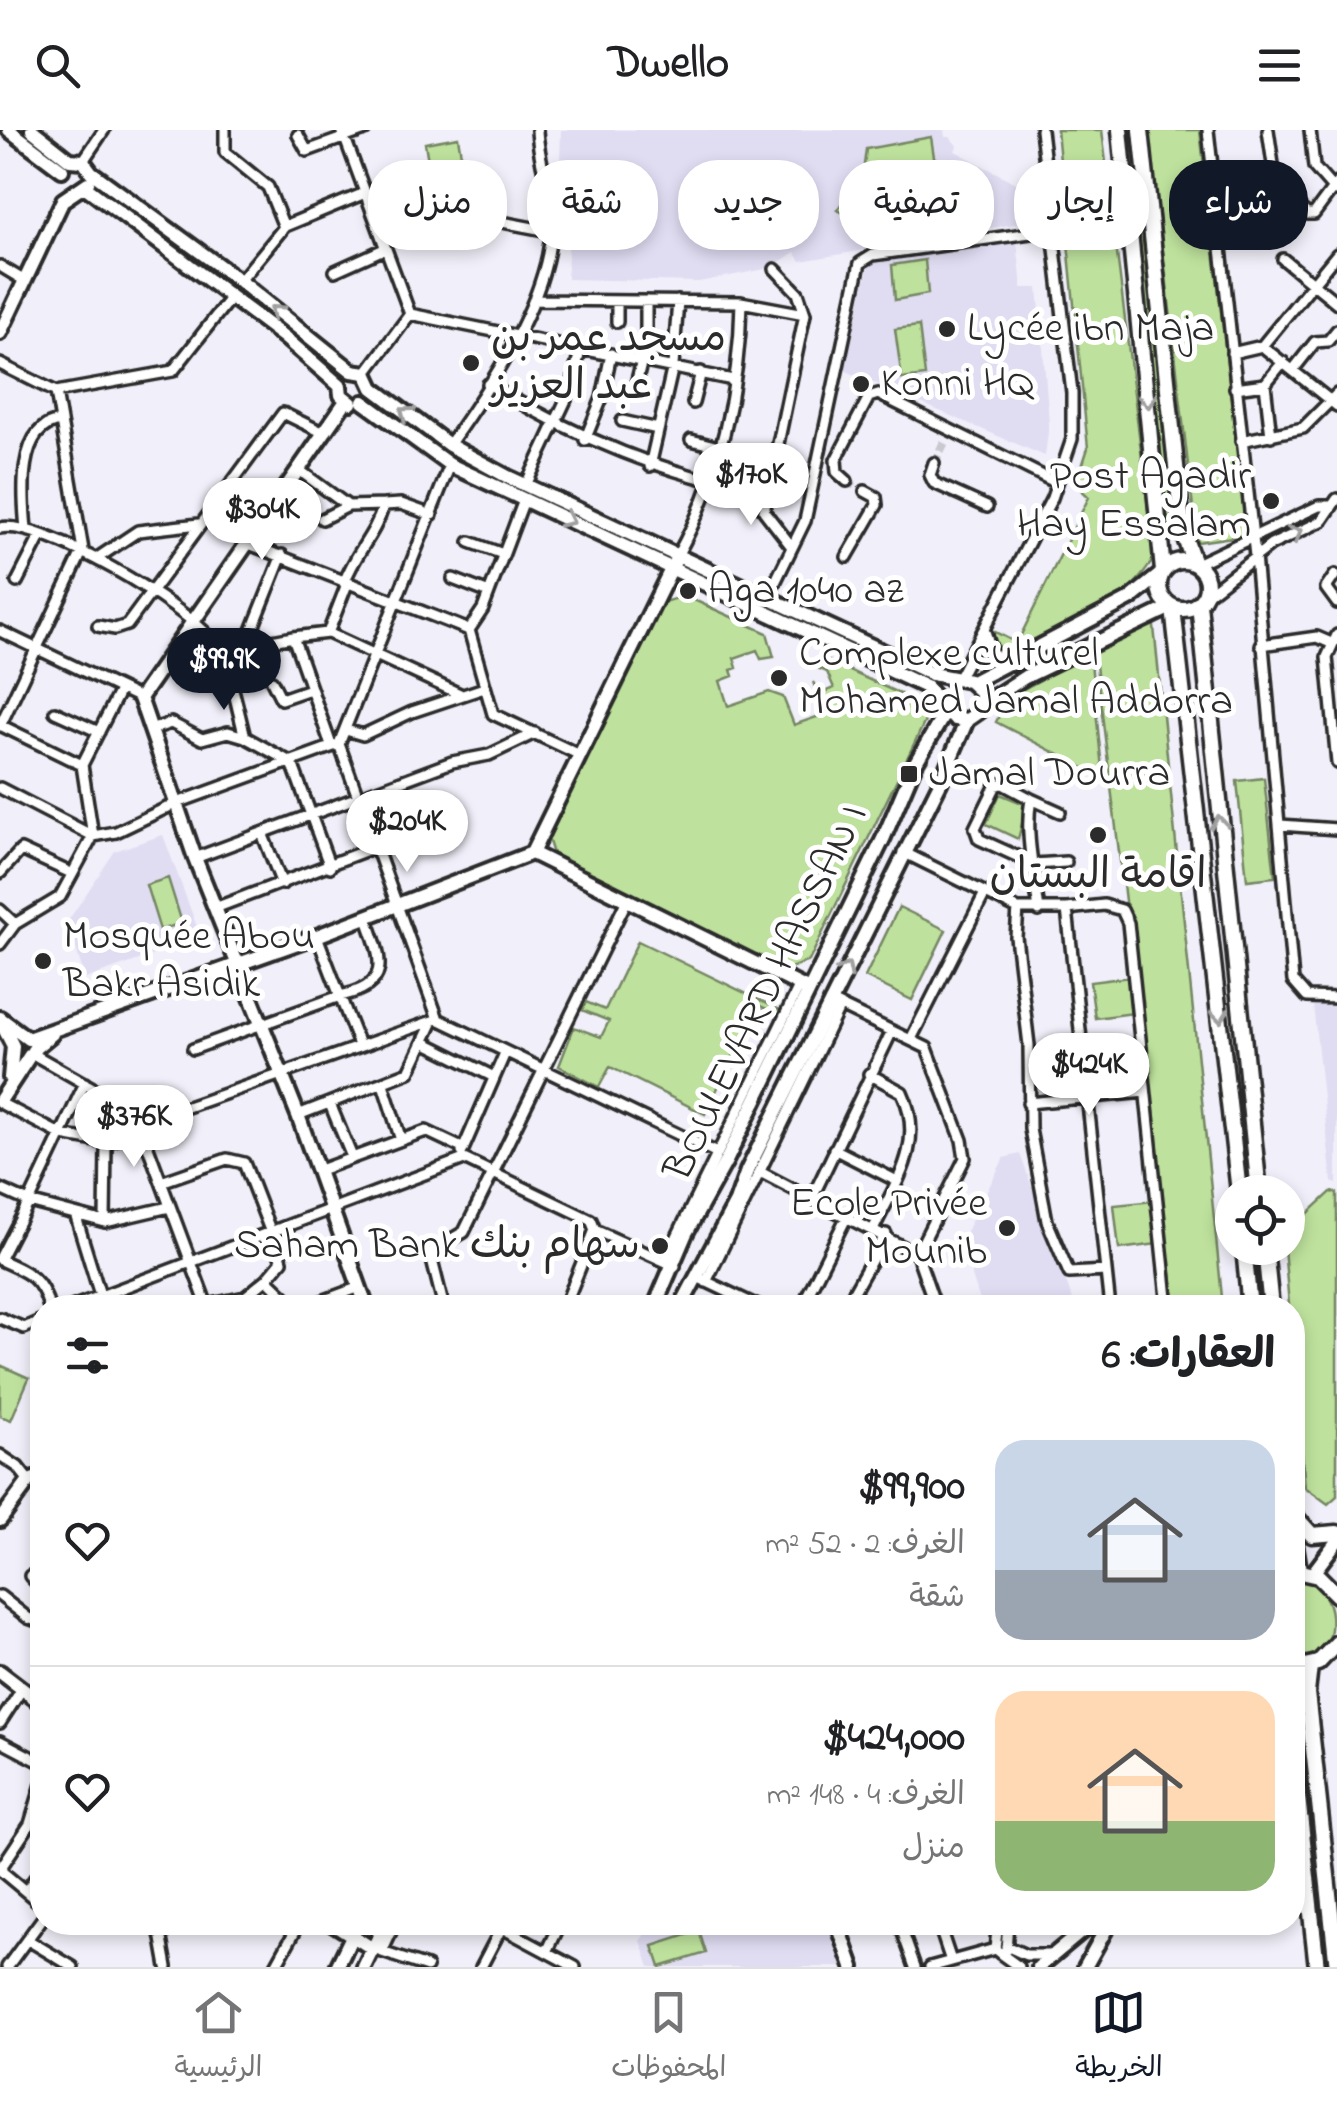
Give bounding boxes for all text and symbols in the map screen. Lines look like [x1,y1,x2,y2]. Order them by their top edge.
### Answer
text: Dwello [608,32,729,98]
icon: search [30,38,85,93]
icon: menu [1252,38,1307,93]
chip: منزل [368,160,507,250]
chip: شقة [527,160,658,250]
chip: جديد [678,160,819,250]
chip: تصفية [839,160,994,250]
chip: إيجار [1014,160,1149,250]
chip: شراء [1169,160,1308,250]
place label: Lycée ibn Maja [967,299,1214,360]
one-way arrow [269,304,287,322]
place label: مسجد عمر بن عبد العزيز [488,309,726,418]
marker: Lycée ibn Maja [936,318,958,340]
marker: مسجد عمر بن عبد العزيز [460,352,482,374]
place label: Konni HQ [881,354,1035,415]
marker: Konni HQ [850,373,872,395]
one-way arrow [1137,393,1159,409]
one-way arrow [399,408,417,425]
pin: $170K [681,443,821,528]
place label: Post Agadir Hay Essalam [1017,447,1252,556]
text: $170K [715,452,787,499]
pin: $304K [192,478,332,563]
text: $304K [224,487,300,534]
marker: Post Agadir Hay Essalam [1260,490,1282,512]
one-way arrow [558,508,576,528]
one-way arrow [1286,526,1304,546]
place label: Aga 1040 az [708,561,904,622]
marker: Aga 1040 az [677,580,699,602]
place label: Complexe culturel Mohamed Jamal Addorra [799,624,1233,733]
pin: $99.9K [143,628,305,713]
text: $99.9K [189,637,259,684]
marker: Complexe culturel Mohamed Jamal Addorra [768,667,790,689]
place label: Jamal Dourra [929,744,1170,805]
marker: Jamal Dourra [898,763,920,785]
pin: $204K [337,790,477,875]
street label: BOULEVARD HASSAN I [649,794,885,1193]
text: $204K [368,799,446,846]
one-way arrow [1209,813,1231,829]
marker: اقامة البستان [1087,824,1109,846]
place label: اقامة البستان [989,846,1207,907]
place label: Mosquée Abou Bakr Asidik [62,907,315,1016]
marker: Mosquée Abou Bakr Asidik [32,950,54,972]
one-way arrow [834,961,854,979]
one-way arrow [1208,1008,1230,1024]
pin: $424K [1019,1033,1159,1118]
text: $424K [1050,1042,1128,1089]
pin: $376K [64,1085,204,1170]
text: $376K [96,1094,172,1141]
place label: Ecole Privée Mounib [790,1174,987,1283]
map controls [1215,1175,1305,1265]
button: locate [1215,1175,1305,1265]
place label: Saham Bank سهام بنك [234,1216,640,1277]
marker: Ecole Privée Mounib [996,1217,1018,1239]
marker: Saham Bank سهام بنك [649,1235,671,1257]
text: العقارات: 6 [1102,1326,1275,1387]
icon: filters [60,1328,115,1383]
text: $99,900 [858,1457,965,1518]
icon: home [1075,1480,1195,1600]
icon: heart [60,1513,115,1568]
text: الغرف: 2 · 52 m² [765,1522,965,1569]
text: شقة [909,1575,965,1622]
text: $424,000 [822,1708,965,1769]
icon: home [1075,1731,1195,1851]
icon: heart [60,1764,115,1819]
text: الغرف: 4 · 148 m² [767,1773,965,1820]
text: منزل [902,1826,965,1873]
tab: الرئيسية [174,1985,262,2091]
tab: المحفوظات [611,1985,726,2091]
tab: الخريطة [1075,1985,1163,2091]

